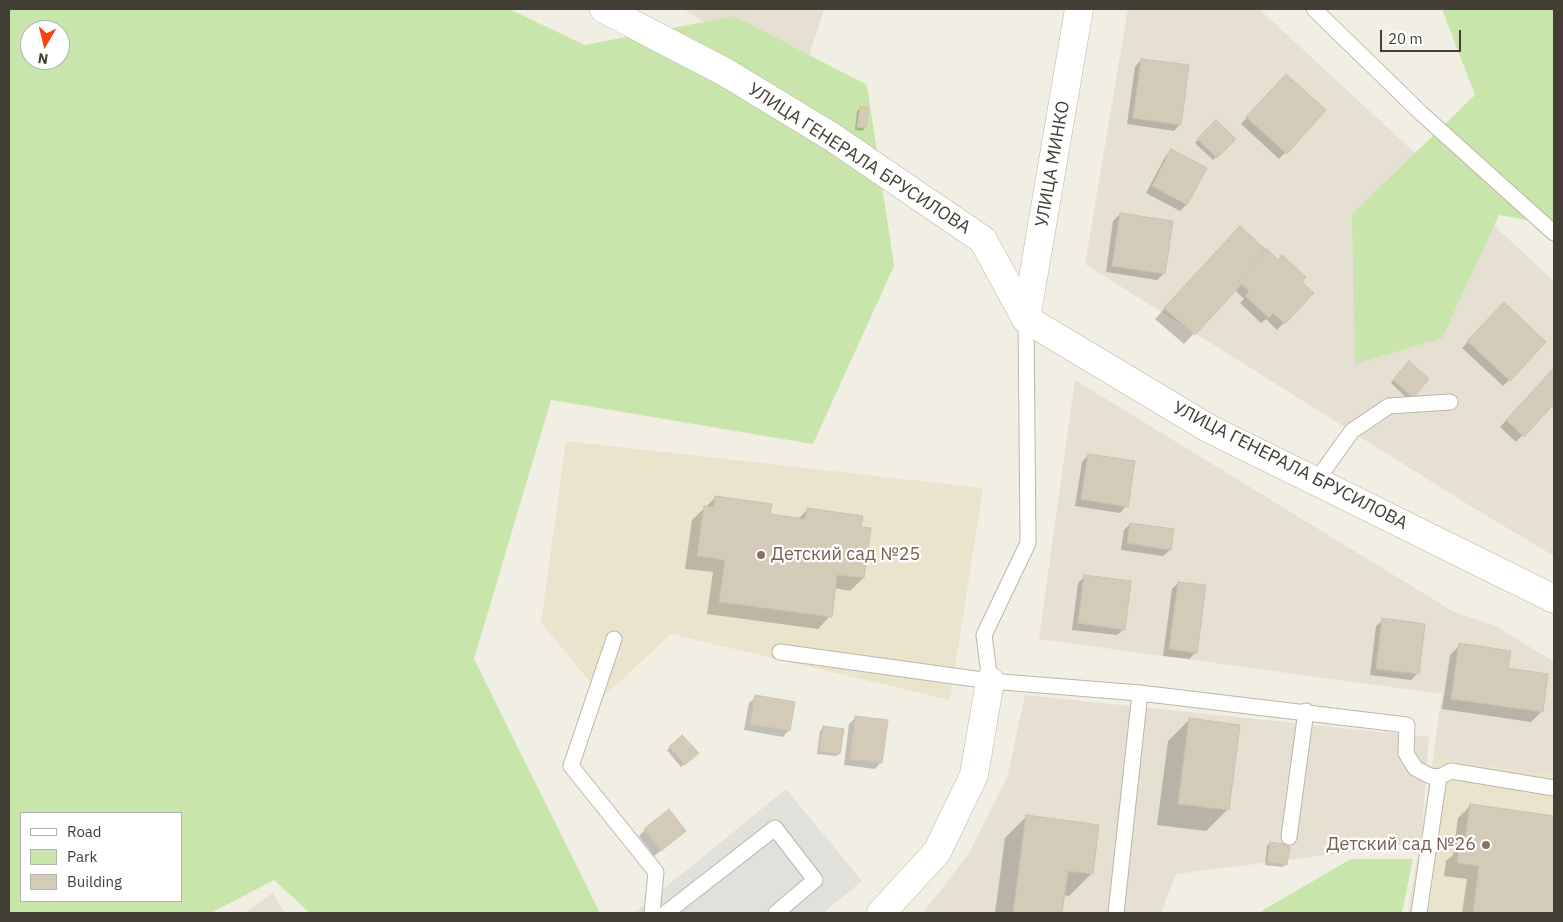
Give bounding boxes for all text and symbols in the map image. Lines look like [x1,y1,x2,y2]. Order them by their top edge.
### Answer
north arrow [20,20,70,70]
scale bar [1383,20,1464,52]
text: 20 m [1388,29,1423,48]
text: N [37,49,49,68]
street label: УЛИЦА ГЕНЕРАЛА БРУСИЛОВА [744,79,974,239]
street label: УЛИЦА МИНКО [1031,99,1075,229]
street label: УЛИЦА ГЕНЕРАЛА БРУСИЛОВА [1169,397,1411,535]
place label: Детский сад №25 [771,544,920,566]
marker: Детский сад №25 [755,549,767,561]
legend [20,812,182,902]
text: Road [67,822,102,841]
place label: Детский сад №26 [1327,834,1476,856]
marker: Детский сад №26 [1480,839,1492,851]
text: Park [67,847,97,866]
text: Building [67,872,122,891]

